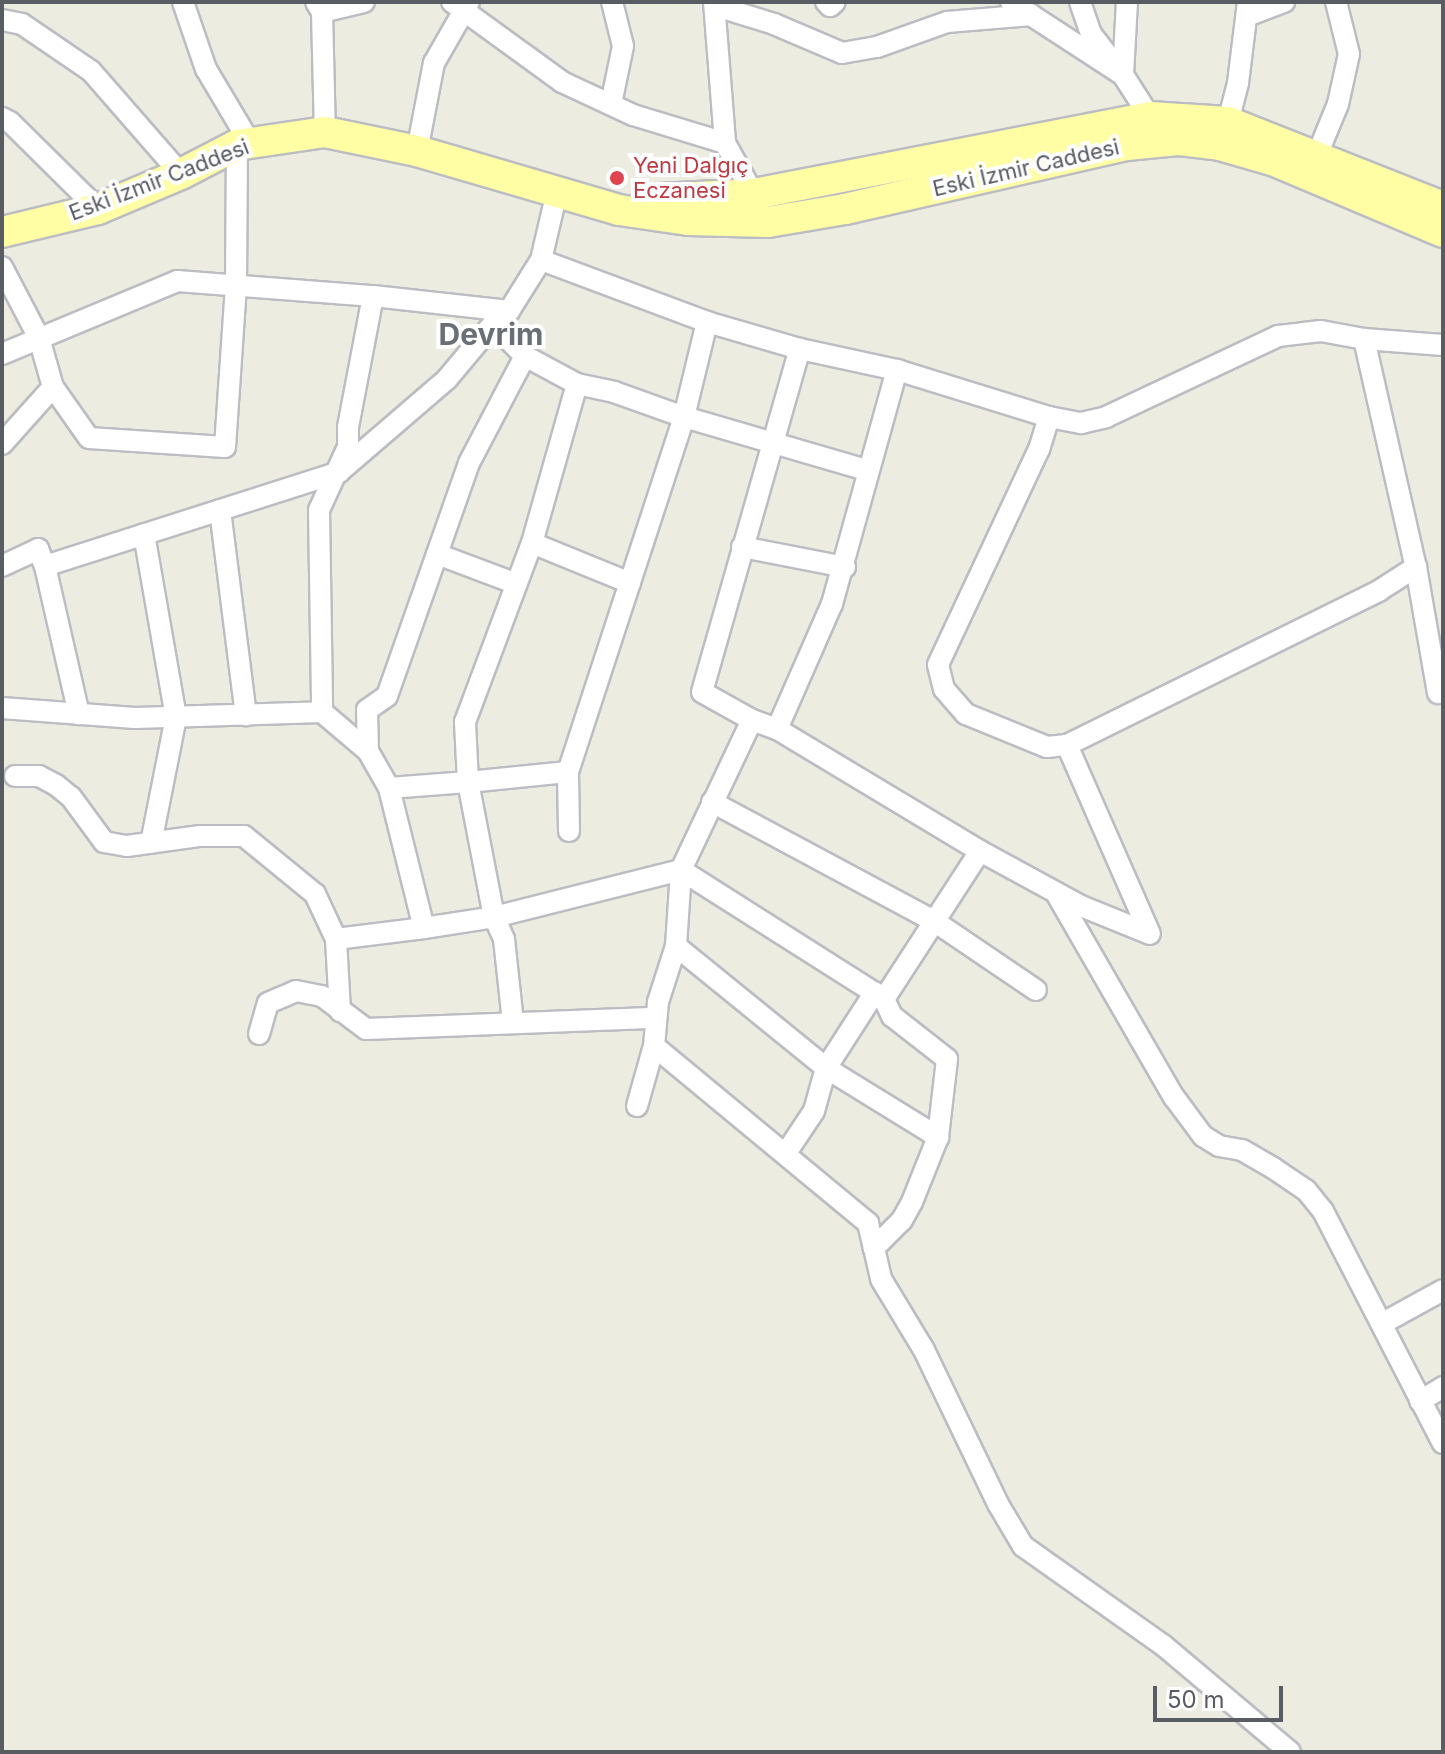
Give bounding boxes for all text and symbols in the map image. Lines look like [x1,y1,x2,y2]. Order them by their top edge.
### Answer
street label: Eski İzmir Caddesi [65,134,253,226]
street label: Eski İzmir Caddesi [930,134,1122,202]
place label: Yeni Dalgıç Eczanesi [633,152,749,204]
marker: Yeni Dalgıç Eczanesi [608,169,626,187]
district label: Devrim [439,316,543,352]
scale bar [1157,1670,1287,1720]
text: 50 m [1167,1685,1225,1714]

